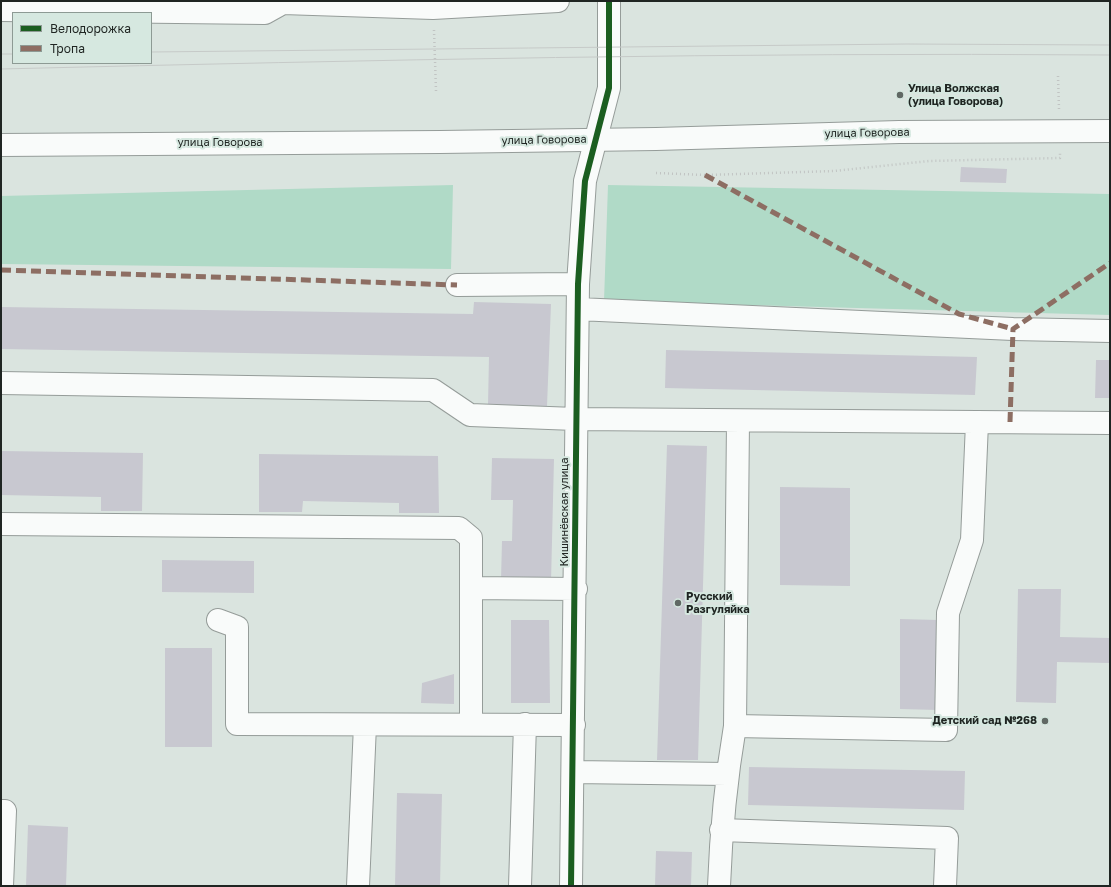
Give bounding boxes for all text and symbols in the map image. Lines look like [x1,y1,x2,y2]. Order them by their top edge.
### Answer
legend [12,12,152,64]
text: Велодорожка [50,21,131,36]
text: Тропа [50,41,85,56]
place label: Улица Волжская (улица Говорова) [908,82,1003,108]
marker: Улица Волжская (улица Говорова) [895,90,905,100]
street label: улица Говорова [824,126,910,140]
street label: улица Говорова [501,133,587,147]
street label: улица Говорова [177,136,263,150]
street label: Кишинёвская улица [558,457,572,567]
place label: Русский Разгуляйка [686,590,750,616]
marker: Русский Разгуляйка [673,598,683,608]
place label: Детский сад №268 [933,714,1037,728]
marker: Детский сад №268 [1040,716,1050,726]

